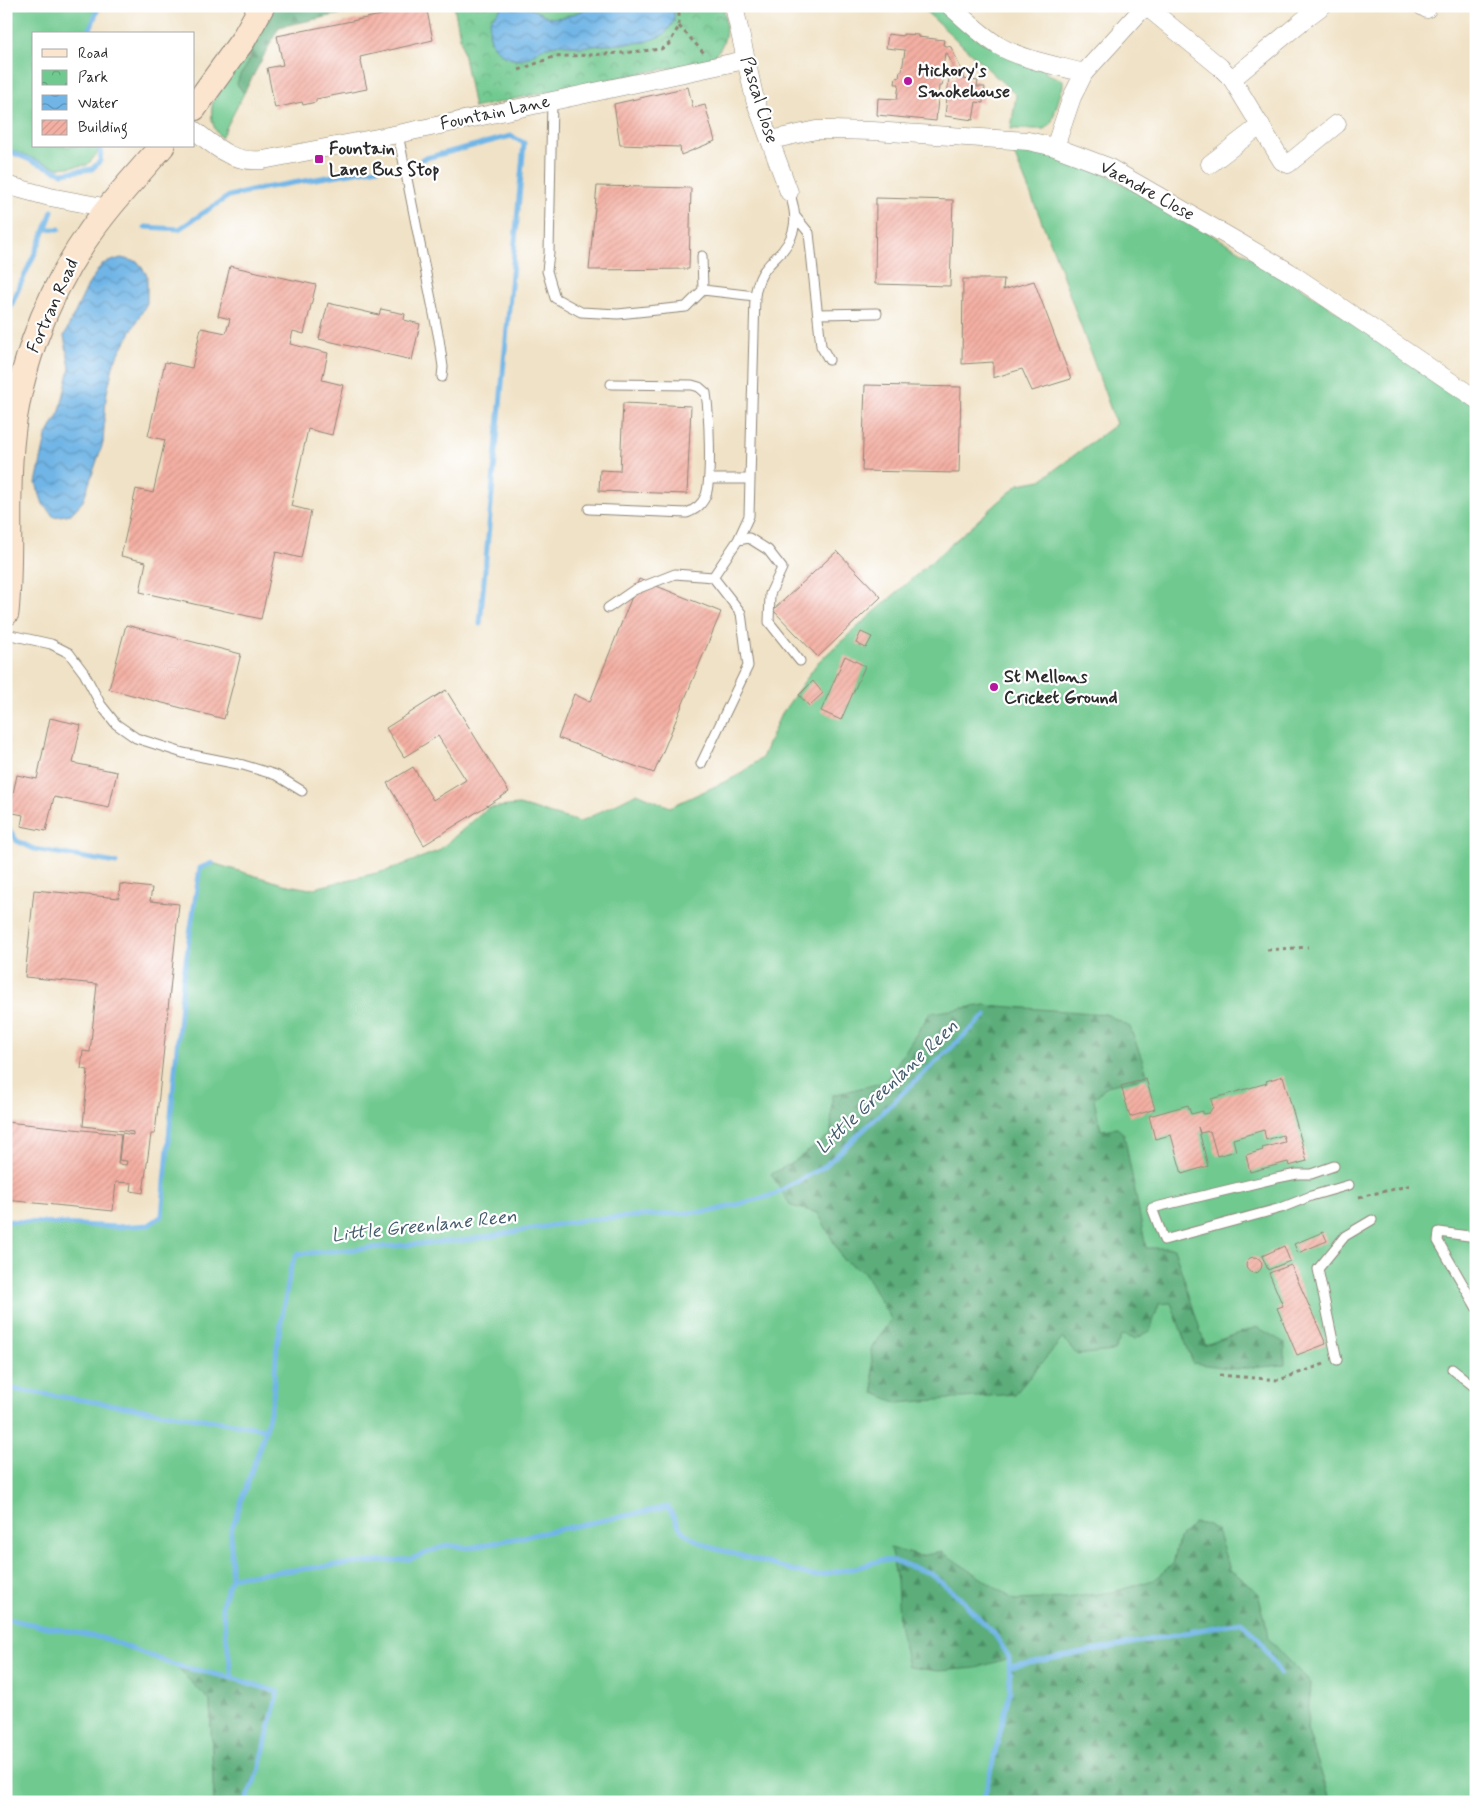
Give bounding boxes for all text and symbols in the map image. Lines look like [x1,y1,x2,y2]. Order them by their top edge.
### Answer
legend [32,32,195,148]
text: Road [78,44,108,64]
street label: Pascal Close [734,54,784,146]
place label: Hickory's Smokehouse [918,59,1010,104]
text: Park [78,68,108,88]
marker: Hickory's Smokehouse [902,75,914,87]
street label: Fountain Lane [438,90,552,136]
text: Water [78,94,118,114]
text: Building [78,118,128,139]
place label: Fountain Lane Bus Stop [329,137,439,182]
marker: Fountain Lane Bus Stop [313,153,325,165]
street label: Vaendre Close [1095,155,1199,227]
street label: Fortran Road [22,255,84,357]
place label: St Mellons Cricket Ground [1004,665,1118,710]
marker: St Mellons Cricket Ground [988,681,1000,693]
water label: Little Greenlane Reen [810,1014,964,1160]
water label: Little Greenlane Reen [330,1204,518,1248]

